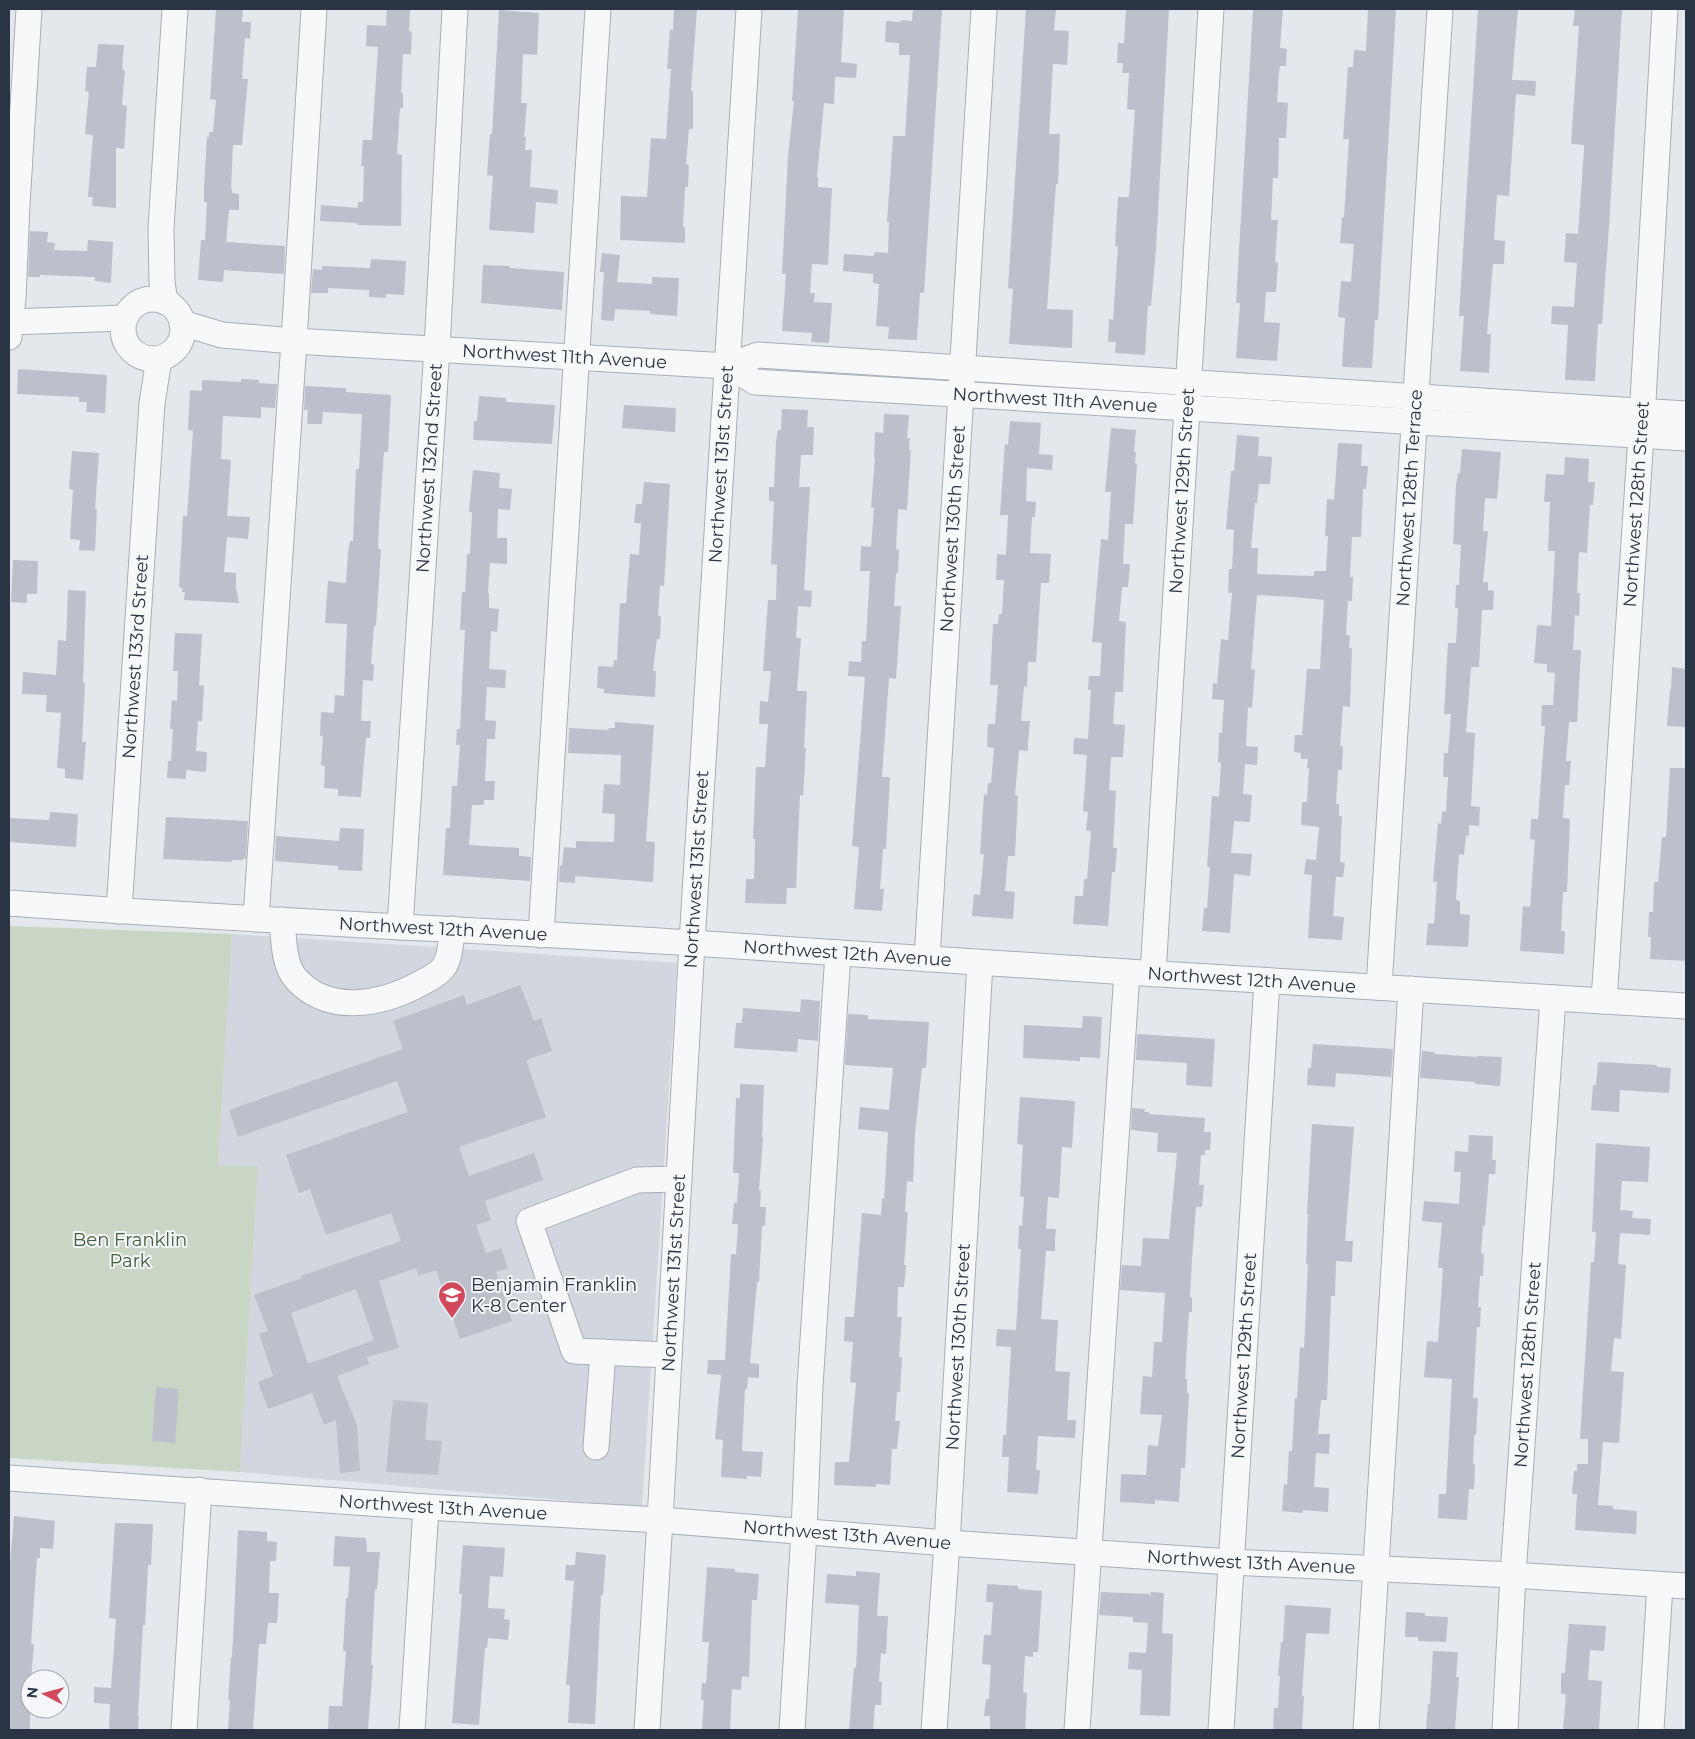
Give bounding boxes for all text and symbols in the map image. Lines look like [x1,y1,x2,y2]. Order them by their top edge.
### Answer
street label: Northwest 11th Avenue [461,340,668,373]
street label: Northwest 132nd Street [412,362,447,574]
street label: Northwest 131st Street [704,364,738,564]
street label: Northwest 11th Avenue [952,383,1158,417]
street label: Northwest 129th Street [1165,387,1199,595]
street label: Northwest 128th Terrace [1392,388,1427,607]
street label: Northwest 128th Street [1619,400,1654,608]
street label: Northwest 130th Street [936,425,970,633]
street label: Northwest 133rd Street [118,553,153,760]
street label: Northwest 131st Street [680,770,714,969]
street label: Northwest 12th Avenue [338,913,548,946]
street label: Northwest 12th Avenue [742,935,952,971]
street label: Northwest 12th Avenue [1147,962,1357,998]
street label: Northwest 131st Street [657,1173,690,1372]
park label: Ben Franklin Park [73,1229,187,1272]
street label: Northwest 130th Street [941,1243,975,1451]
street label: Northwest 129th Street [1227,1252,1261,1459]
street label: Northwest 128th Street [1509,1261,1546,1469]
place label: Benjamin Franklin K-8 Center [471,1274,637,1317]
school or university icon: Benjamin Franklin K-8 Center [437,1280,467,1319]
street label: Northwest 13th Avenue [338,1490,548,1525]
street label: Northwest 13th Avenue [742,1516,952,1554]
street label: Northwest 13th Avenue [1146,1545,1356,1579]
north arrow [20,1669,70,1719]
text: N [23,1686,42,1699]

